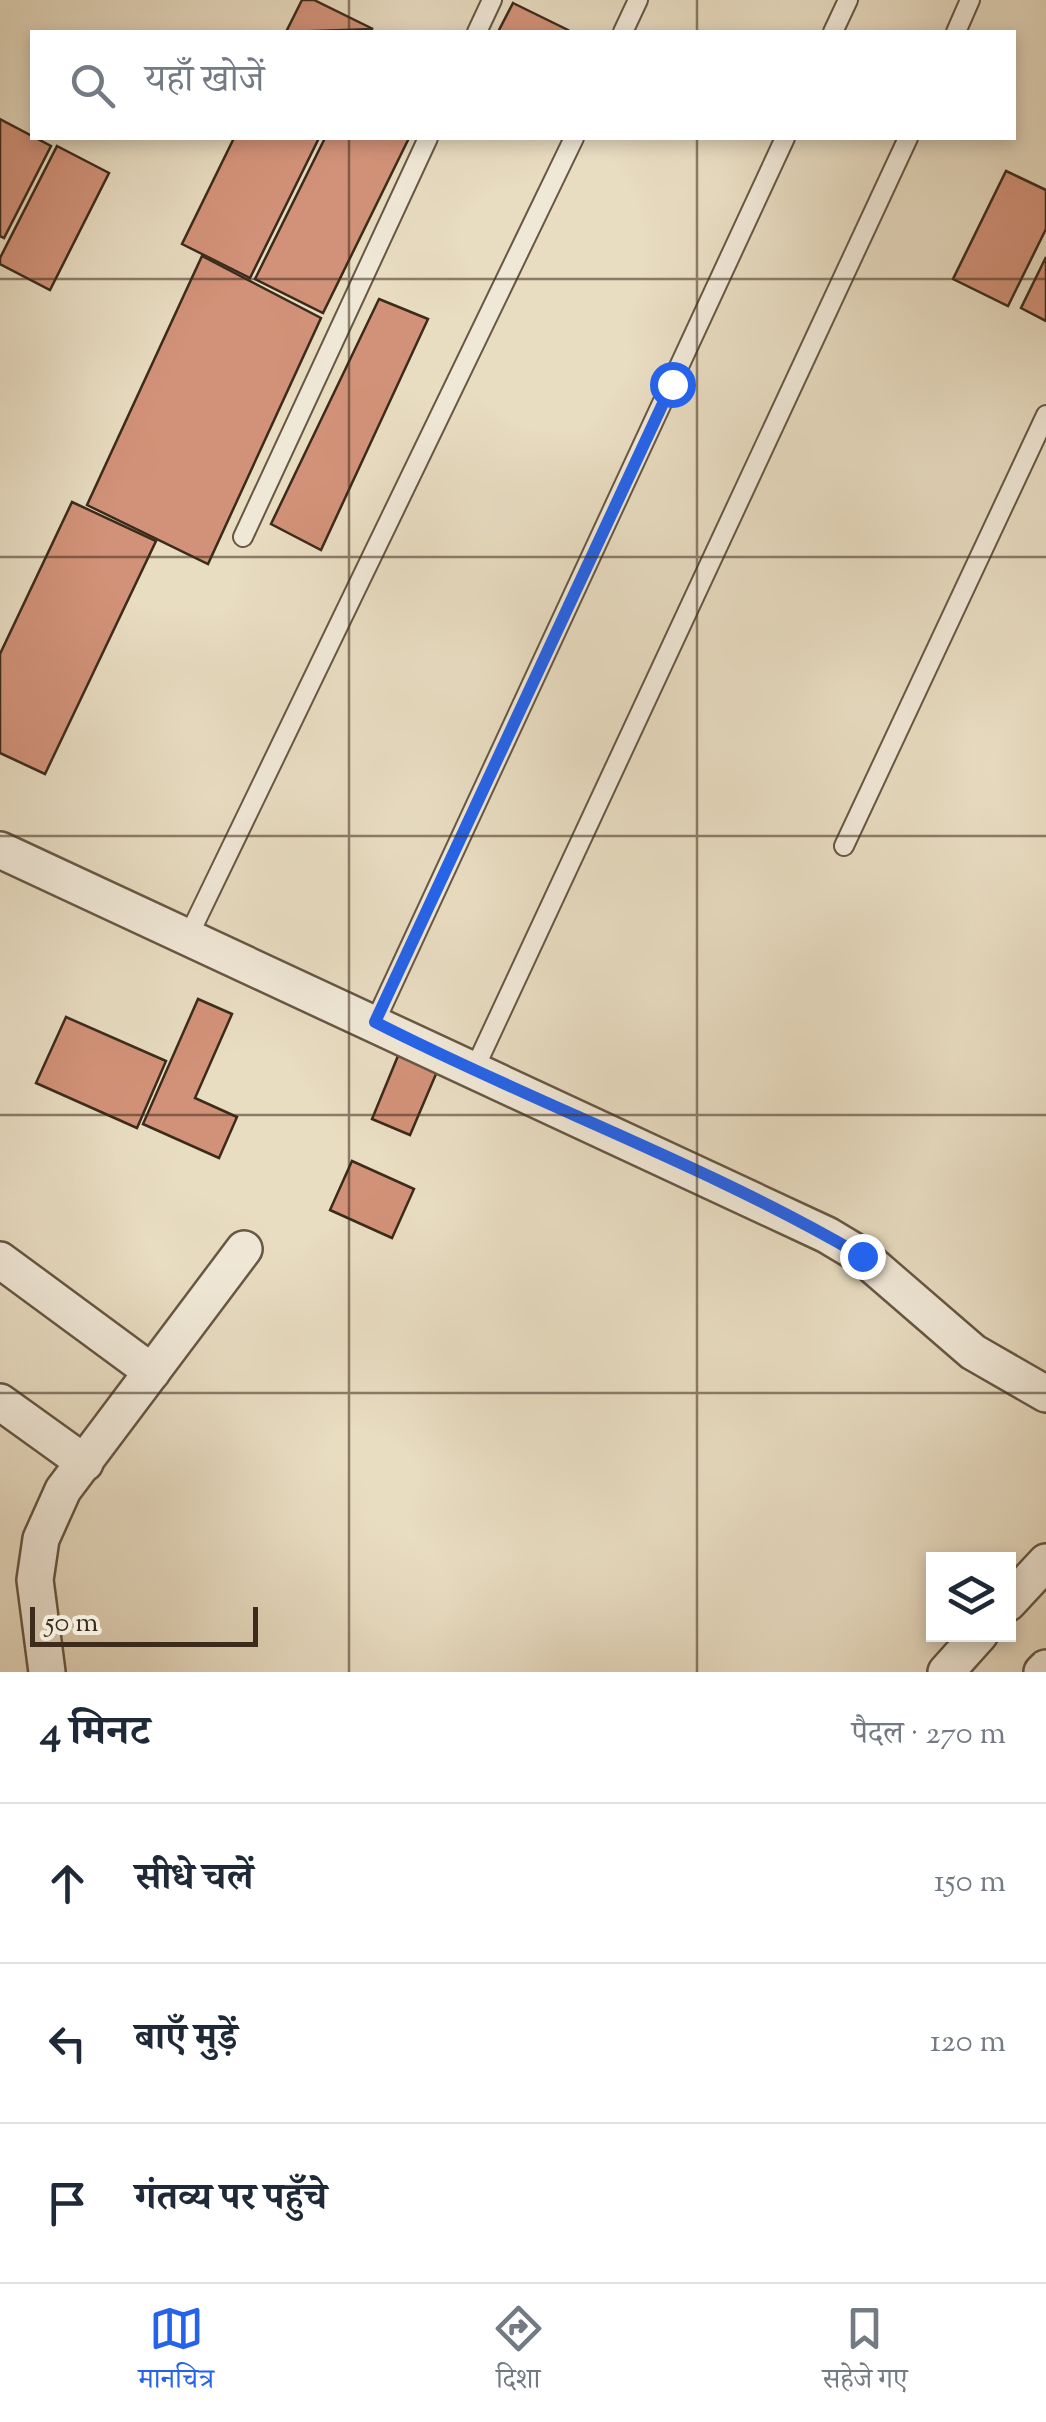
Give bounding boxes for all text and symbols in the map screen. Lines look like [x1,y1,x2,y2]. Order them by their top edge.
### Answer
search box [30,30,1016,140]
text: यहाँ खोजें [145,55,264,109]
icon: search [65,58,120,113]
route start [650,362,696,408]
route end [840,1234,886,1280]
map controls [926,1552,1016,1642]
button: layers [926,1552,1016,1642]
scale bar [30,1602,258,1646]
text: 50 m [45,1604,99,1644]
text: 4 मिनट [40,1704,150,1764]
text: पैदल · 270 m [851,1712,1006,1758]
text: सीधे चलें [135,1853,253,1907]
icon: ahead [40,1856,95,1911]
text: 150 m [934,1860,1006,1906]
text: बाएँ मुड़ें [135,2013,237,2067]
icon: left [40,2016,95,2071]
text: 120 m [930,2020,1006,2066]
text: गंतव्य पर पहुँचे [135,2173,327,2227]
icon: arrive [40,2176,95,2231]
tab: मानचित्र [138,2301,214,2406]
tab: दिशा [491,2301,546,2406]
tab: सहेजे गए [822,2301,908,2406]

